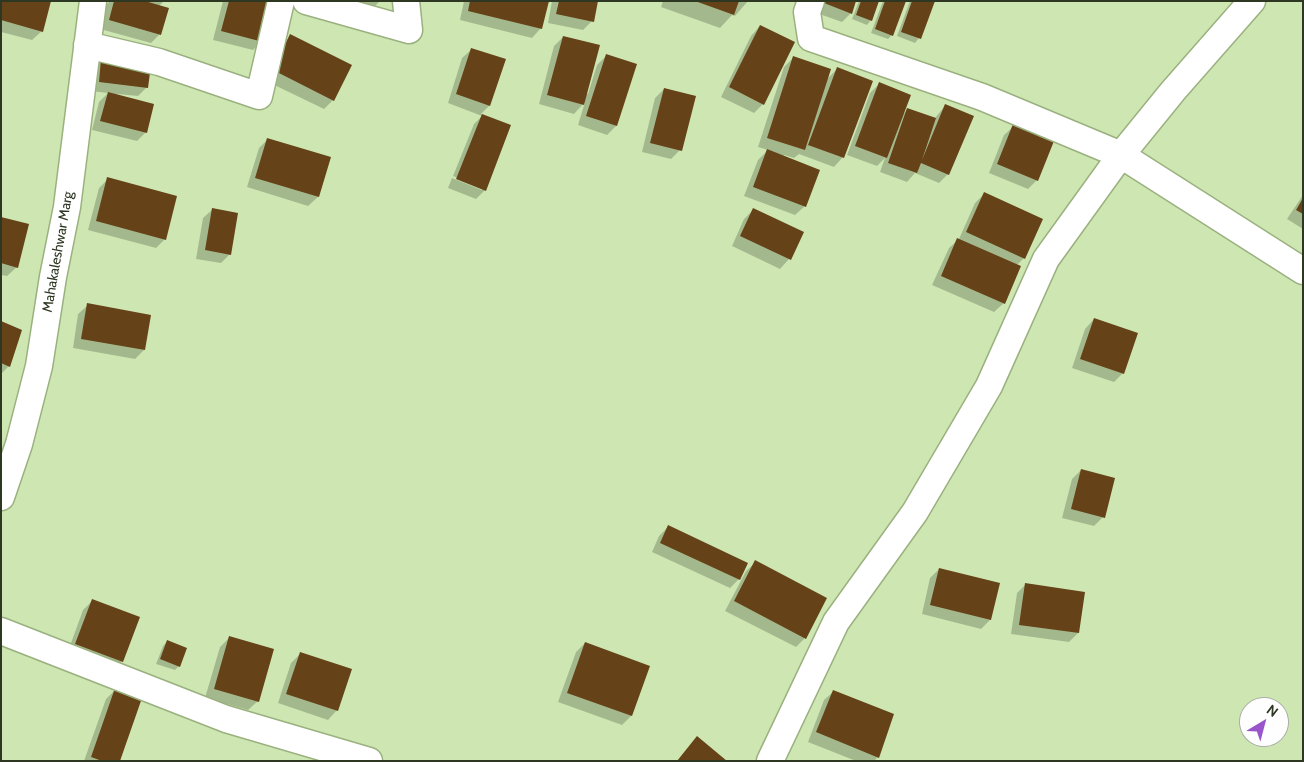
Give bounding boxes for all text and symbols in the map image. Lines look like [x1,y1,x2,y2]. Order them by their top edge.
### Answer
street label: Mahakaleshwar Marg [39,190,77,314]
north arrow [1239,697,1289,747]
text: N [1263,701,1282,721]

